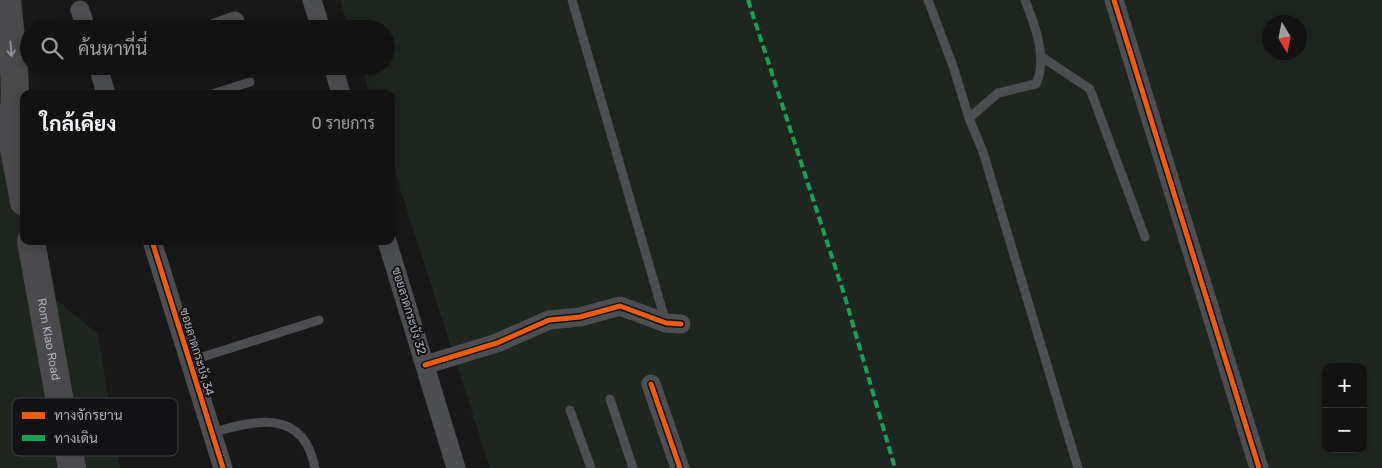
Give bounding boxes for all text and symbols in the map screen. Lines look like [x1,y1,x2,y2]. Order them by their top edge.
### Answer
north arrow [1262,15,1307,60]
search box [20,20,395,75]
icon: search [38,34,66,62]
text: ค้นหาที่นี่ [78,37,147,60]
one-way arrow [7,40,16,56]
text: ใกล้เคียง [40,111,116,136]
text: 0 รายการ [312,114,375,133]
street label: ซอยลาดกระบัง 32 [389,266,429,356]
street label: Rom Klao Road [34,297,63,382]
street label: ซอยลาดกระบัง 34 [177,306,217,398]
map controls [1322,363,1367,453]
button: + [1322,363,1367,408]
legend [12,398,178,456]
text: ทางจักรยาน [54,407,123,424]
button: − [1322,408,1367,453]
text: ทางเดิน [54,430,98,447]

